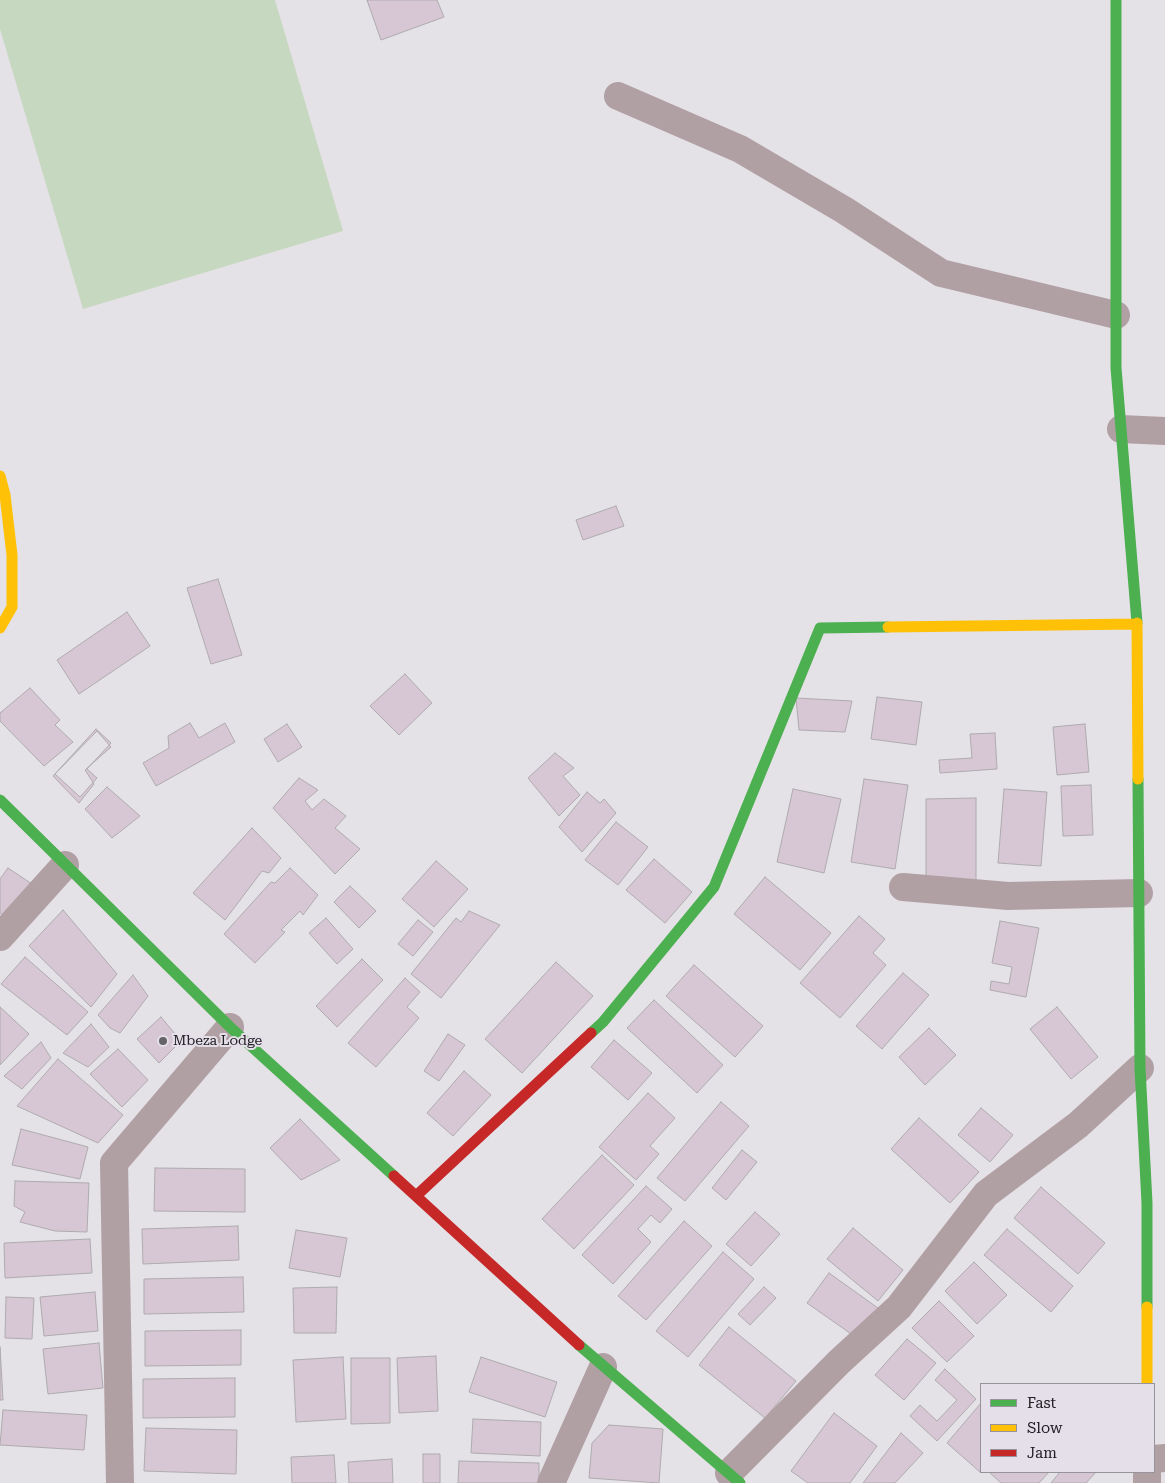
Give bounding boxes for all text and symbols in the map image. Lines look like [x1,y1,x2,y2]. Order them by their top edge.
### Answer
place label: Mbeza Lodge [173,1033,262,1049]
marker: Mbeza Lodge [157,1035,169,1047]
legend [980,1383,1155,1473]
text: Fast [1027,1394,1056,1412]
text: Slow [1027,1419,1062,1437]
text: Jam [1027,1444,1057,1462]

